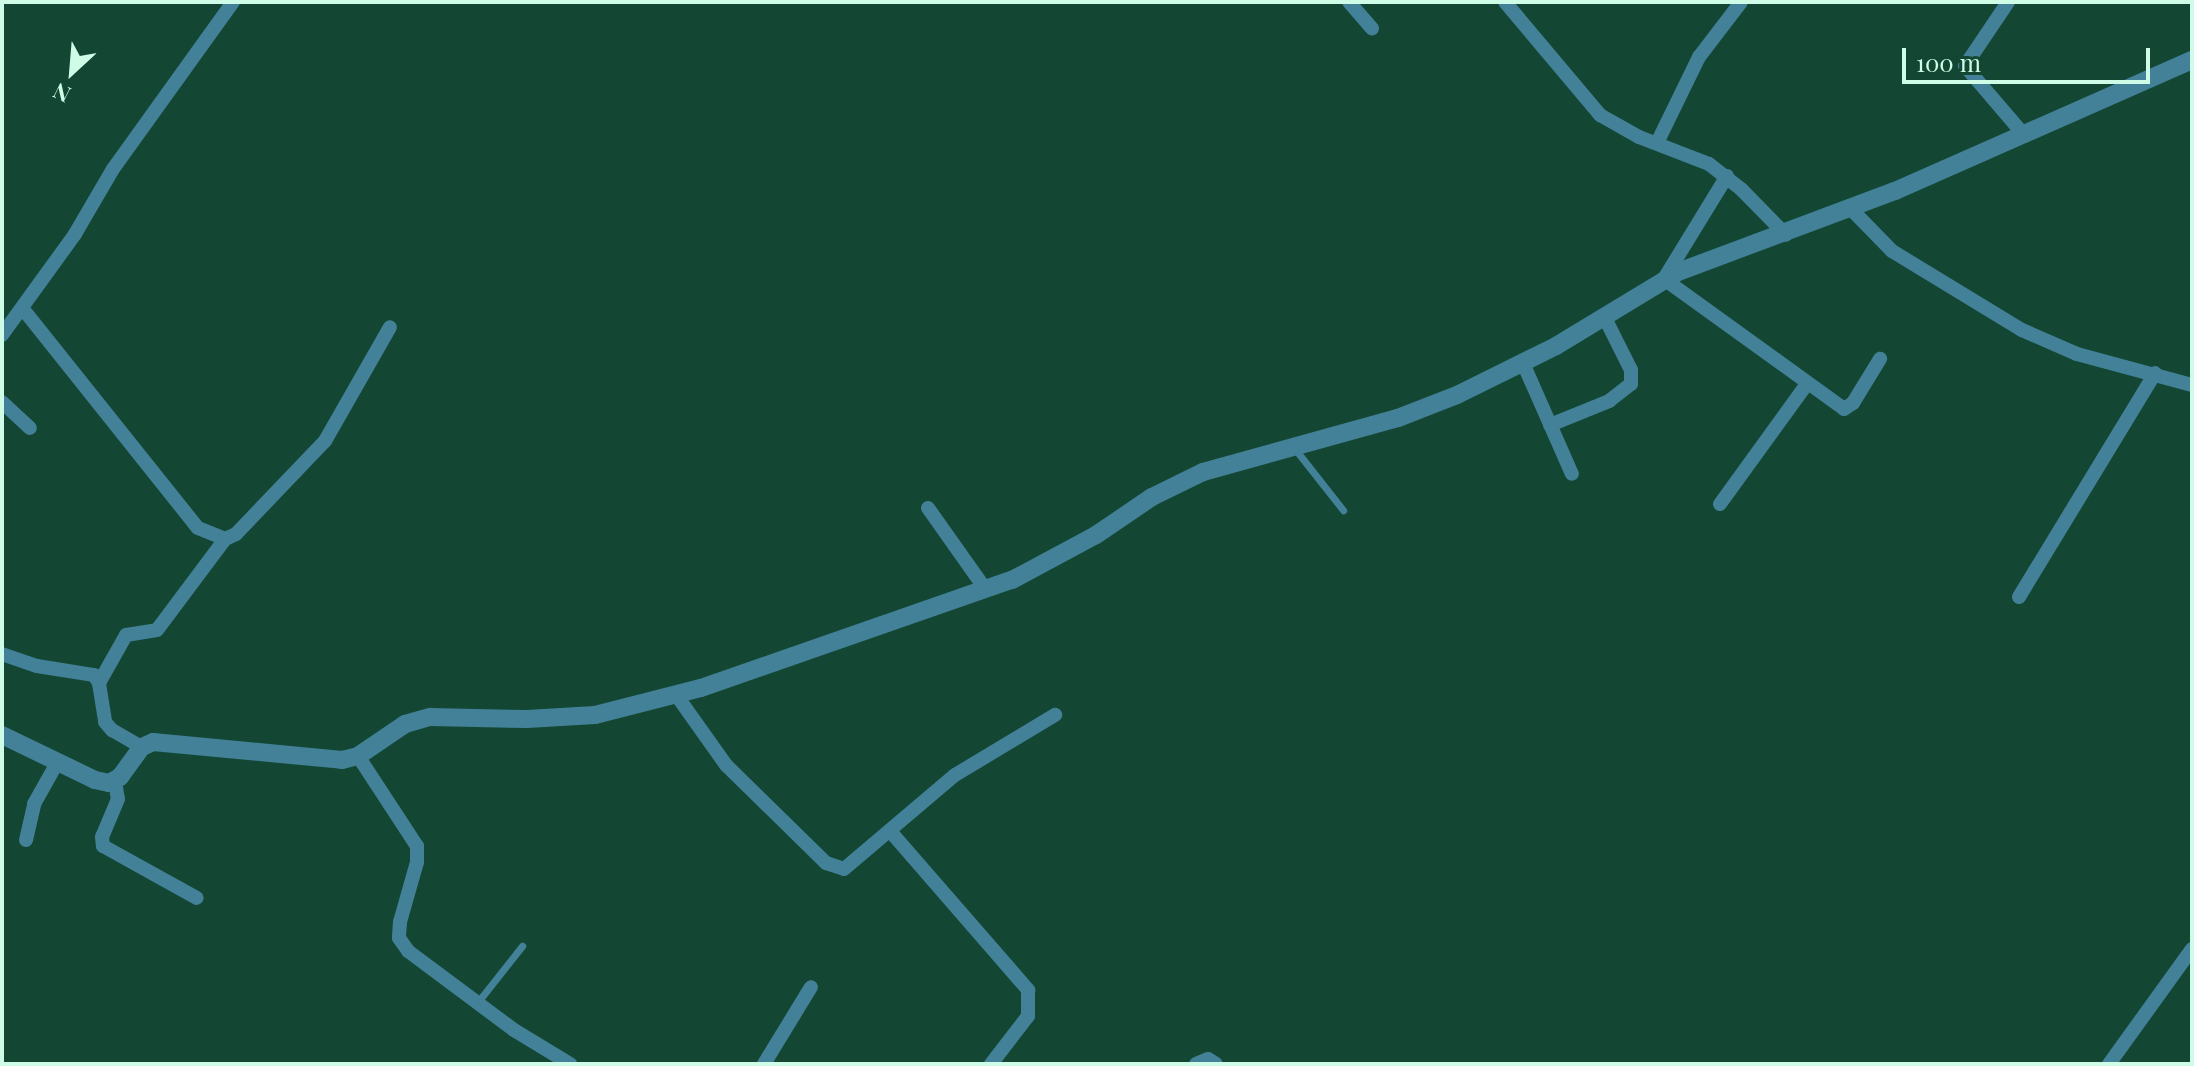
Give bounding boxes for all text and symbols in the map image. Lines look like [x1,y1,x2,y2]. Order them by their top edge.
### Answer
north arrow [32,32,112,112]
scale bar [1906,32,2154,82]
text: 100 m [1916,46,1981,78]
text: N [48,77,75,111]

